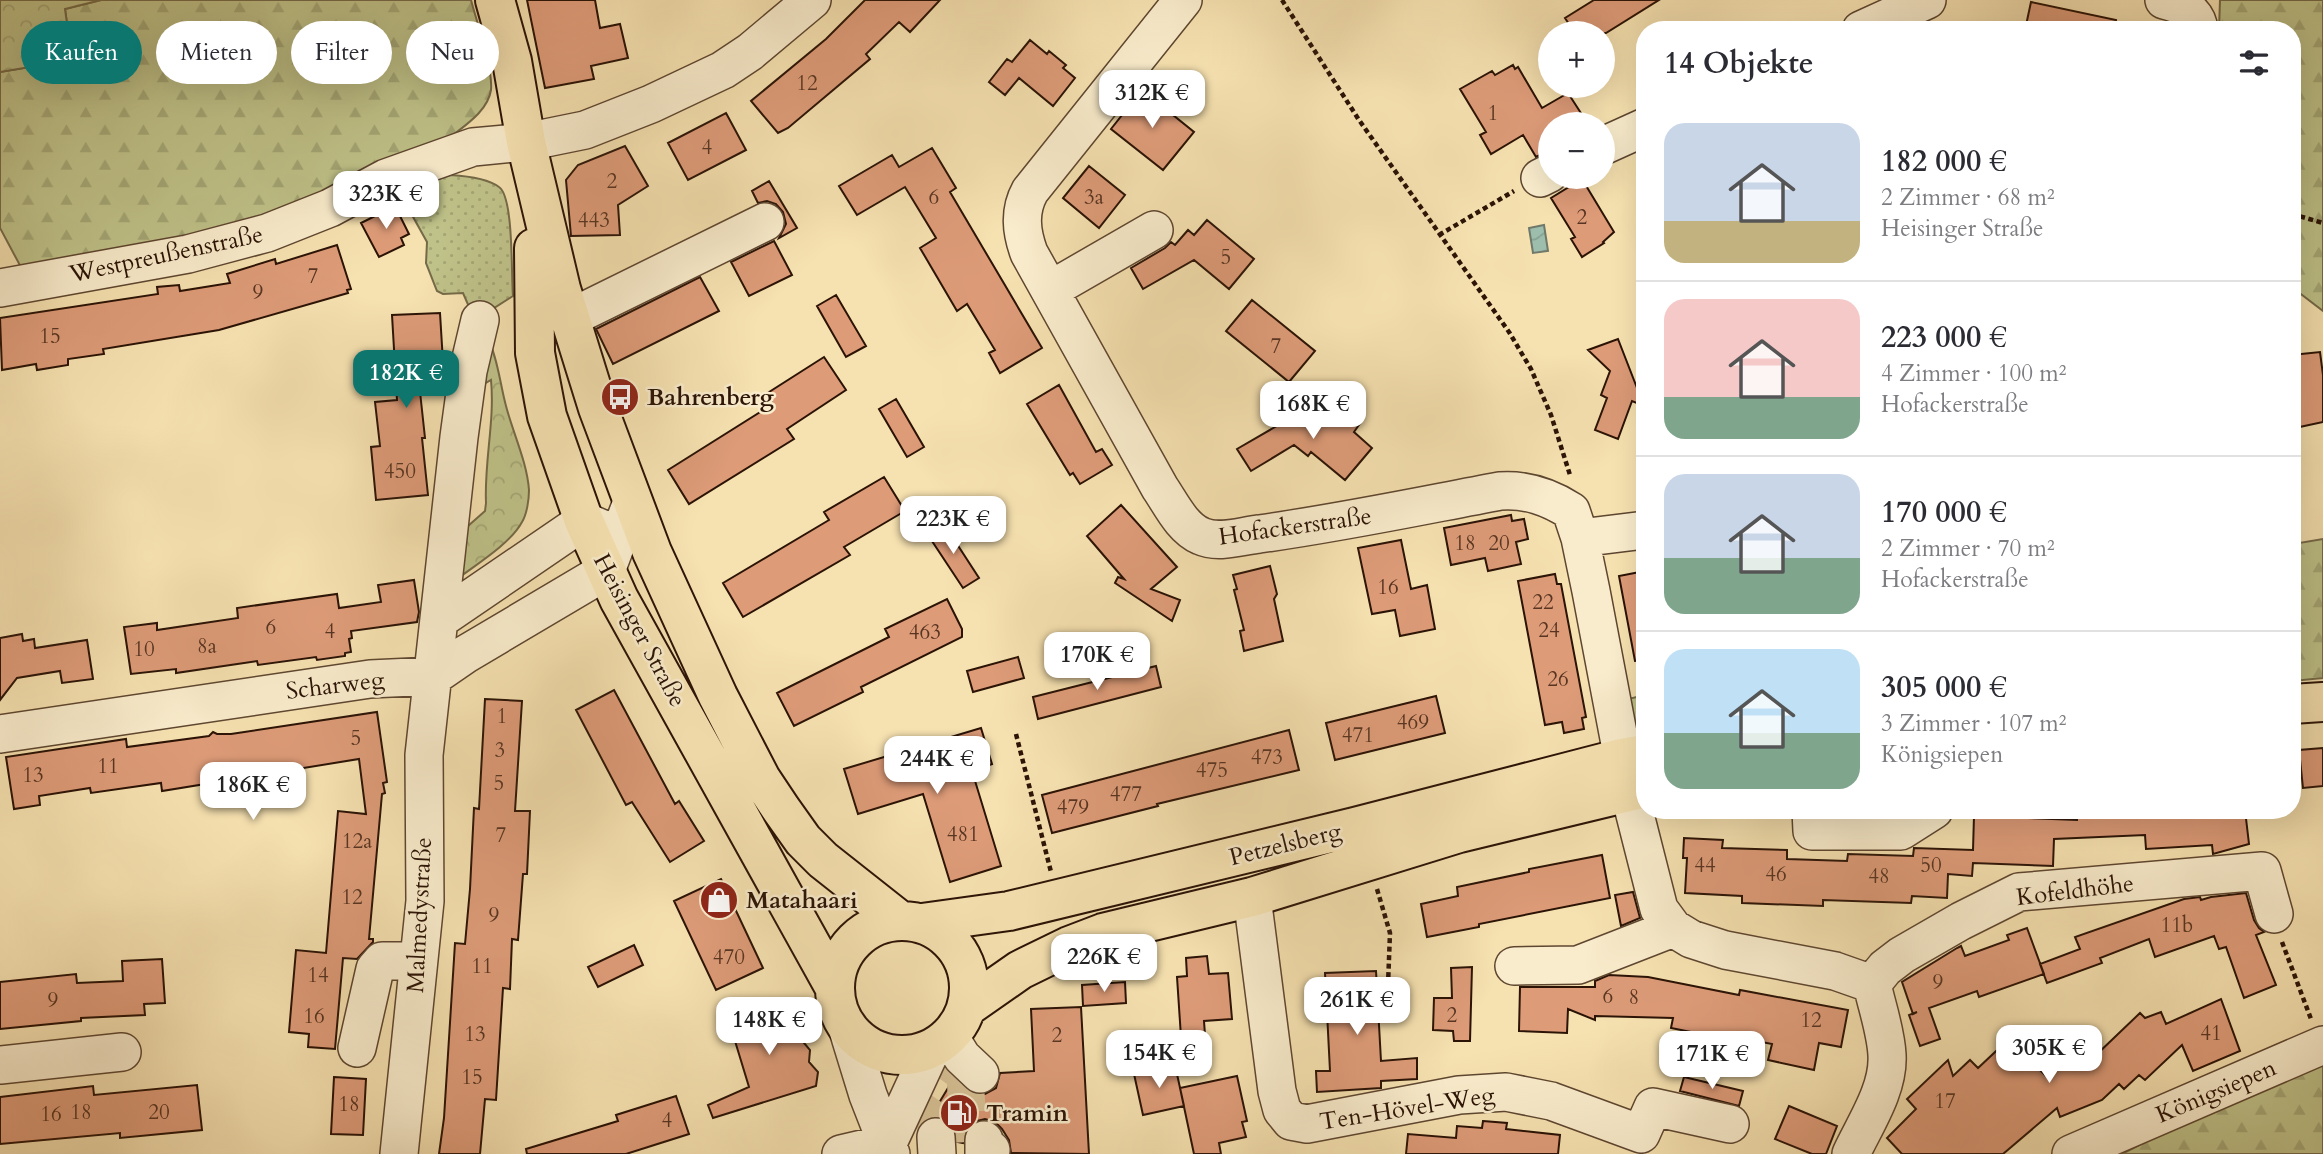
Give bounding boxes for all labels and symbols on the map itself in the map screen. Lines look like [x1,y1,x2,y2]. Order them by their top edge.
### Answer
house number: 12 [796,69,818,98]
pin: 312K € [1095,71,1209,130]
house number: 1 [1488,99,1498,128]
house number: 4 [702,133,713,162]
house number: 2 [607,167,618,196]
pin: 323K € [329,172,443,231]
house number: 6 [929,183,939,212]
house number: 3a [1084,183,1104,212]
house number: 2 [1577,203,1588,232]
house number: 443 [578,206,610,235]
street label: Westpreußenstraße [65,218,266,291]
house number: 5 [1221,243,1231,272]
house number: 7 [308,262,319,291]
house number: 9 [253,278,264,307]
house number: 15 [39,322,61,351]
house number: 7 [1271,332,1282,361]
pin: 182K € [349,350,463,410]
bus stop icon: Bahrenberg [599,376,641,418]
place label: Bahrenberg [647,381,775,414]
pin: 168K € [1256,382,1370,441]
house number: 450 [384,457,416,486]
pin: 223K € [896,496,1010,556]
street label: Hofackerstraße [1216,499,1374,554]
house number: 18 [1454,529,1476,558]
house number: 20 [1488,529,1510,558]
street label: Heisinger Straße [585,548,694,713]
house number: 16 [1377,573,1399,602]
house number: 22 [1532,588,1554,617]
house number: 6 [266,613,276,642]
house number: 24 [1538,616,1560,645]
house number: 4 [325,617,336,646]
house number: 463 [909,618,941,647]
house number: 8a [197,632,217,661]
pin: 170K € [1040,632,1154,692]
house number: 10 [133,635,155,664]
street label: Scharweg [284,663,387,708]
house number: 26 [1547,665,1569,694]
house number: 1 [497,702,507,731]
house number: 469 [1397,708,1429,737]
house number: 471 [1342,721,1374,750]
house number: 5 [351,724,361,753]
house number: 3 [495,736,505,765]
pin: 244K € [880,736,994,796]
house number: 473 [1251,743,1283,772]
house number: 11 [97,752,119,781]
house number: 475 [1196,756,1228,785]
house number: 13 [22,761,44,790]
pin: 186K € [196,762,310,822]
house number: 5 [494,769,504,798]
house number: 477 [1110,780,1142,809]
house number: 479 [1057,793,1089,822]
street label: Petzelsberg [1226,815,1345,874]
house number: 481 [947,820,979,849]
house number: 7 [496,821,507,850]
house number: 12a [342,827,372,856]
street label: Malmedystraße [399,836,440,994]
house number: 44 [1694,851,1716,880]
house number: 50 [1920,851,1942,880]
house number: 46 [1765,860,1787,889]
house number: 48 [1868,862,1890,891]
street label: Kofeldhöhe [2014,867,2136,914]
shop icon: Matahaari [698,879,740,921]
house number: 12 [341,883,363,912]
place label: Matahaari [746,884,858,917]
house number: 9 [489,901,500,930]
house number: 11b [2161,911,2193,940]
pin: 226K € [1047,934,1161,994]
house number: 470 [713,943,745,972]
house number: 11 [471,952,493,981]
house number: 14 [307,961,329,990]
house number: 9 [1933,968,1944,997]
pin: 261K € [1300,978,1414,1037]
house number: 6 [1603,982,1613,1011]
house number: 8 [1629,983,1639,1012]
house number: 9 [48,986,59,1015]
pin: 148K € [712,998,826,1057]
house number: 2 [1447,1001,1458,1030]
house number: 16 [303,1002,325,1031]
house number: 12 [1800,1006,1822,1035]
house number: 41 [2200,1019,2222,1048]
house number: 13 [464,1020,486,1049]
house number: 2 [1052,1021,1063,1050]
pin: 305K € [1992,1026,2106,1085]
pin: 154K € [1102,1030,1216,1090]
pin: 171K € [1655,1032,1769,1091]
street label: Königsiepen [2151,1051,2282,1132]
house number: 15 [461,1063,483,1092]
street label: Ten-Hövel-Weg [1317,1078,1497,1139]
house number: 17 [1934,1087,1956,1116]
house number: 18 [338,1090,360,1119]
fuel station icon: Tramin [938,1092,980,1134]
place label: Tramin [986,1097,1069,1130]
house number: 18 [70,1098,92,1127]
house number: 20 [148,1098,170,1127]
house number: 16 [40,1100,62,1129]
house number: 4 [662,1106,673,1135]

